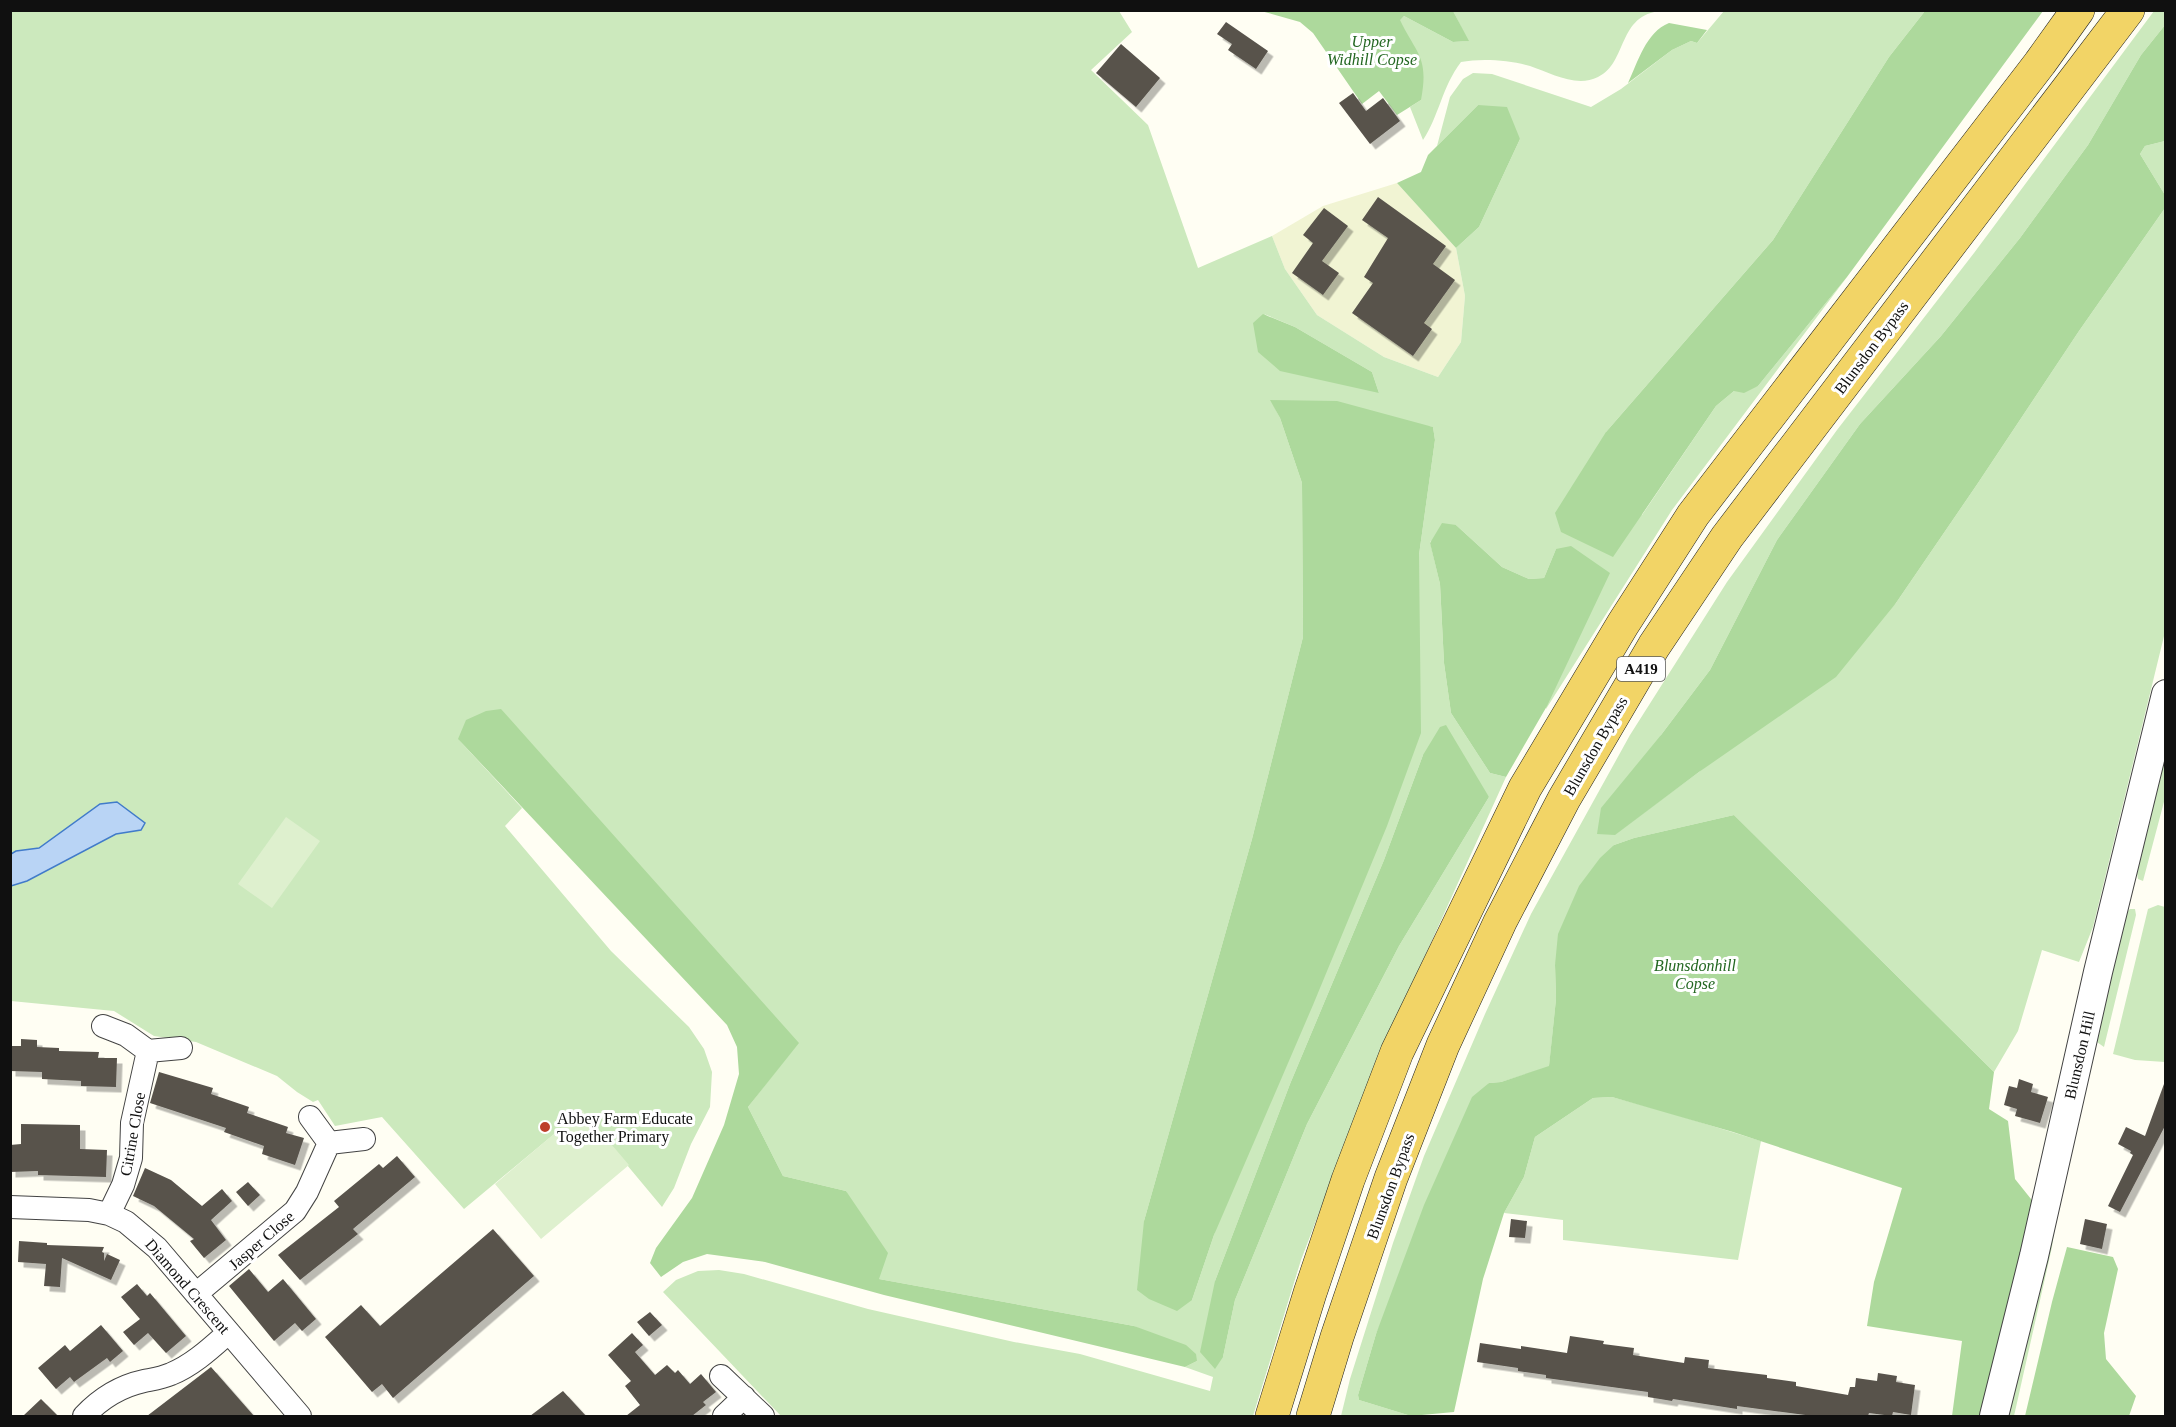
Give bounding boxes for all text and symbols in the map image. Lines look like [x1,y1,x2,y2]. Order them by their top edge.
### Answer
park label: Upper Widhill Copse [1327,33,1417,69]
street label: Blunsdon Bypass [1831,298,1913,398]
road number: A419 [1617,657,1665,681]
street label: Blunsdon Bypass [1560,694,1632,799]
park label: Blunsdonhill Copse [1654,957,1736,993]
street label: Blunsdon Hill [2061,1009,2098,1101]
street label: Citrine Close [117,1091,148,1177]
place label: Abbey Farm Educate Together Primary [557,1110,693,1146]
marker: Abbey Farm Educate Together Primary [538,1120,552,1134]
street label: Blunsdon Bypass [1363,1131,1418,1242]
street label: Jasper Close [225,1208,298,1274]
street label: Diamond Crescent [142,1236,234,1337]

